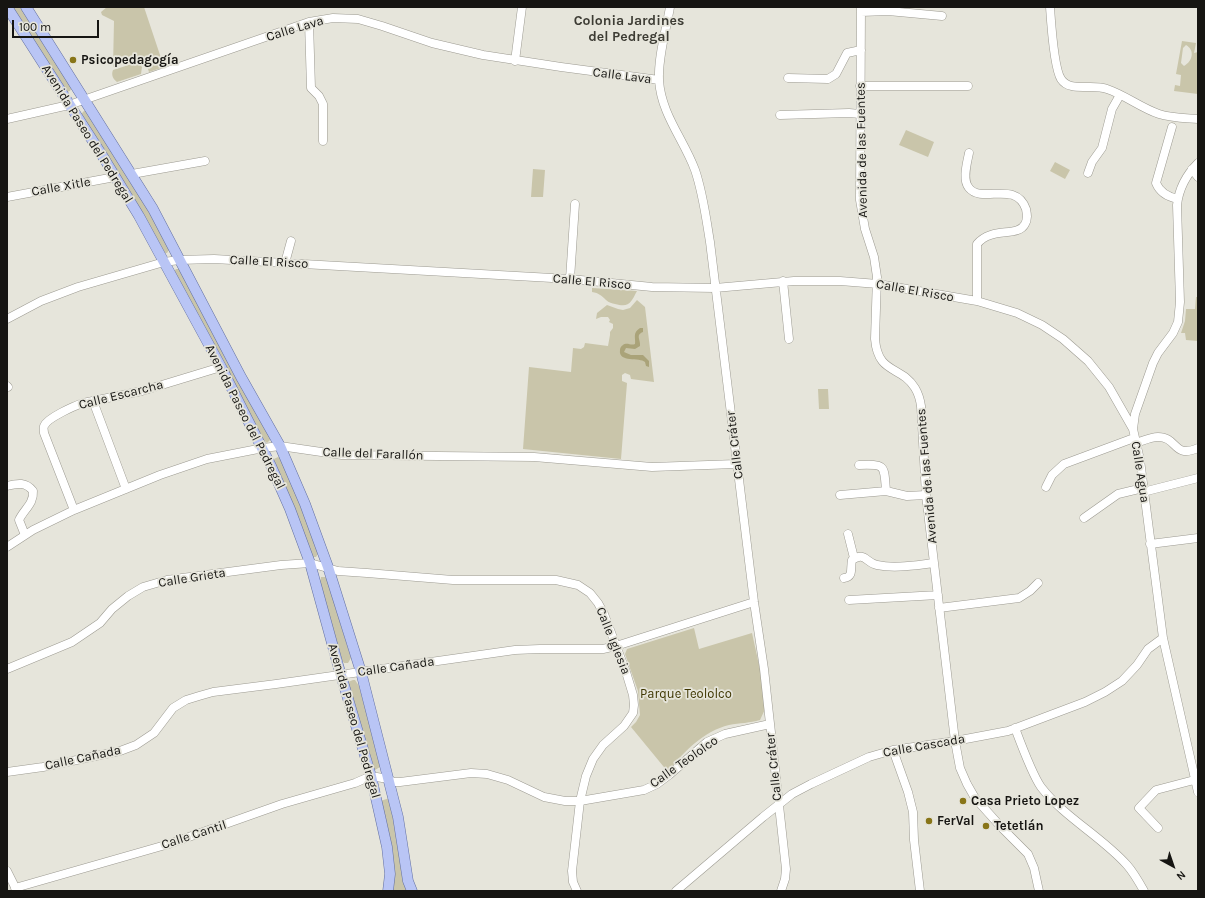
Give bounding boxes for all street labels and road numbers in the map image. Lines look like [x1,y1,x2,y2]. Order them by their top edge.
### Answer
street label: Calle Lava [264,13,326,45]
street label: Avenida Paseo del Pedregal [38,62,136,206]
street label: Calle Lava [592,65,652,87]
street label: Avenida de las Fuentes [853,82,871,218]
street label: Calle Xitle [30,174,92,200]
street label: Calle El Risco [229,252,309,272]
street label: Calle El Risco [552,271,632,293]
street label: Calle El Risco [875,276,955,306]
street label: Avenida Paseo del Pedregal [202,342,288,492]
street label: Calle Escarcha [77,377,165,413]
street label: Avenida de las Fuentes [913,408,941,544]
street label: Calle Cráter [723,410,747,480]
street label: Calle Agua [1127,440,1153,504]
street label: Calle del Farallón [322,444,424,464]
street label: Calle Grieta [157,565,227,591]
street label: Calle Iglesia [592,605,634,677]
street label: Avenida Paseo del Pedregal [324,642,384,800]
street label: Calle Cañada [357,654,435,680]
street label: Calle Cascada [882,731,966,761]
street label: Calle Cráter [763,732,785,802]
street label: Calle Teololco [647,733,721,791]
street label: Calle Cañada [44,742,122,774]
street label: Calle Cantil [159,817,229,853]

